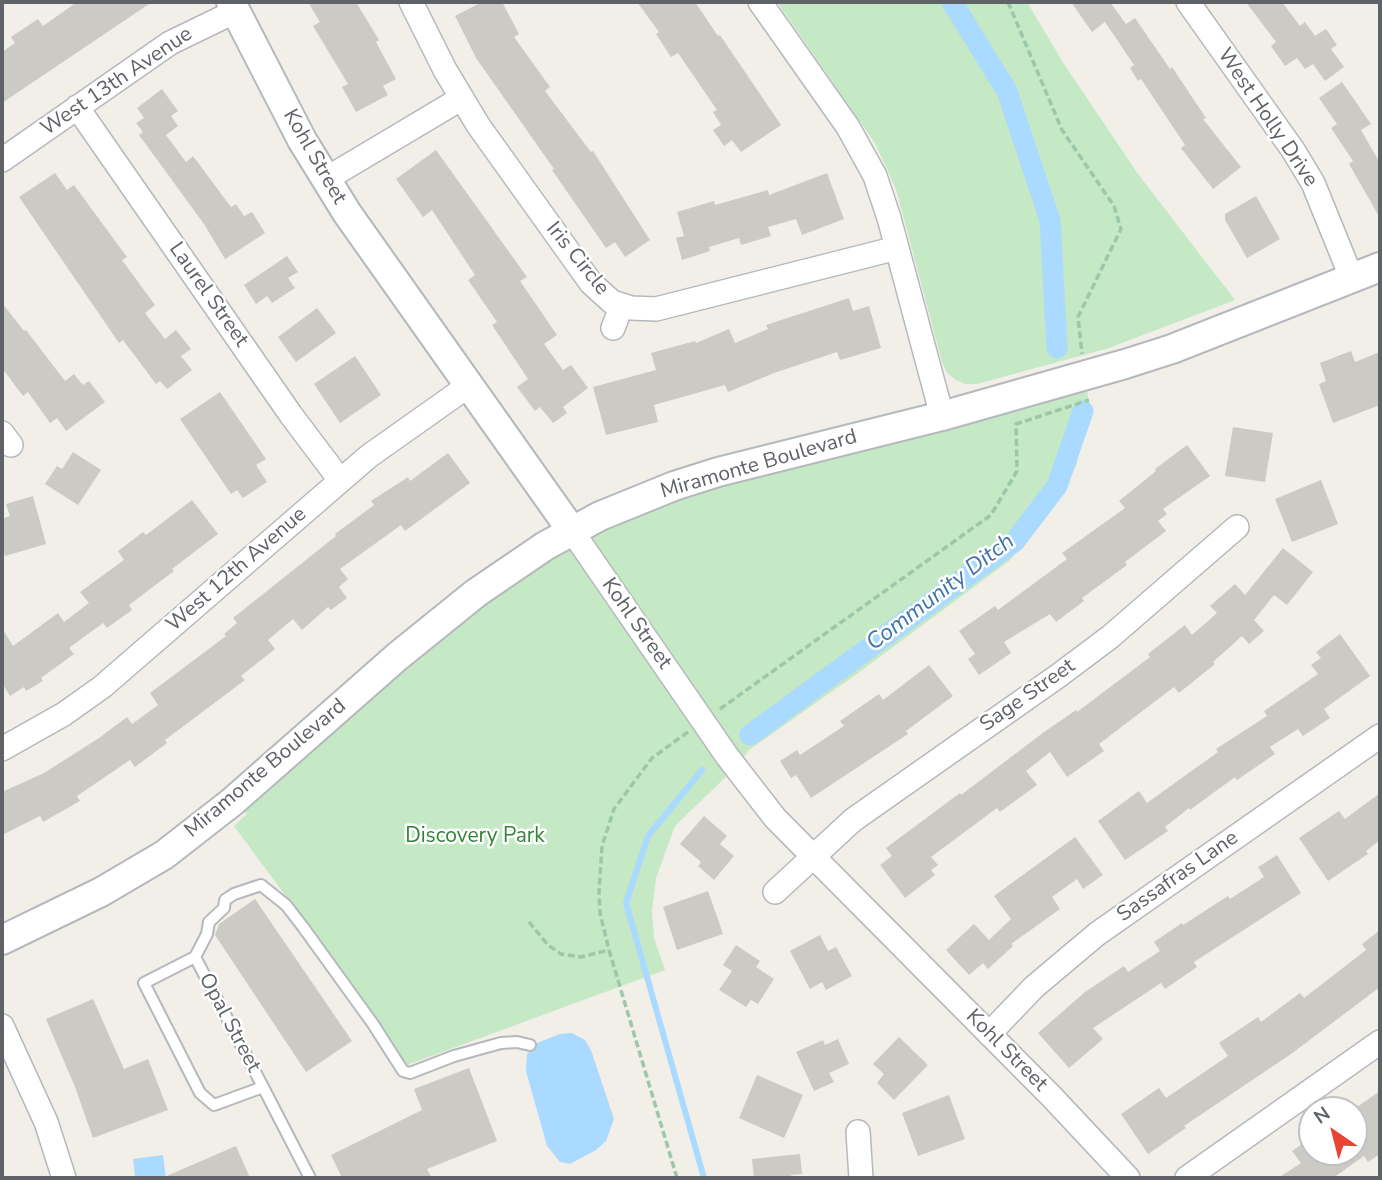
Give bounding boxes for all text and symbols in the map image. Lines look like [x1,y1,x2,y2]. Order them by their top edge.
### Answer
street label: West 13th Avenue [37,22,197,142]
street label: West Holly Drive [1211,44,1323,192]
street label: Kohl Street [277,105,351,209]
street label: Iris Circle [540,217,614,301]
street label: Laurel Street [163,238,253,352]
street label: Miramonte Boulevard [658,425,860,505]
street label: West 12th Avenue [162,502,312,638]
water label: Community Ditch [862,528,1020,658]
street label: Kohl Street [595,574,677,674]
street label: Sage Street [976,654,1080,738]
street label: Miramonte Boulevard [180,694,352,844]
park label: Discovery Park [405,824,545,850]
street label: Sassafras Lane [1113,826,1243,928]
street label: Opal Street [192,969,266,1077]
street label: Kohl Street [960,1005,1052,1097]
north arrow [1298,1096,1368,1166]
text: N [1309,1101,1335,1130]

